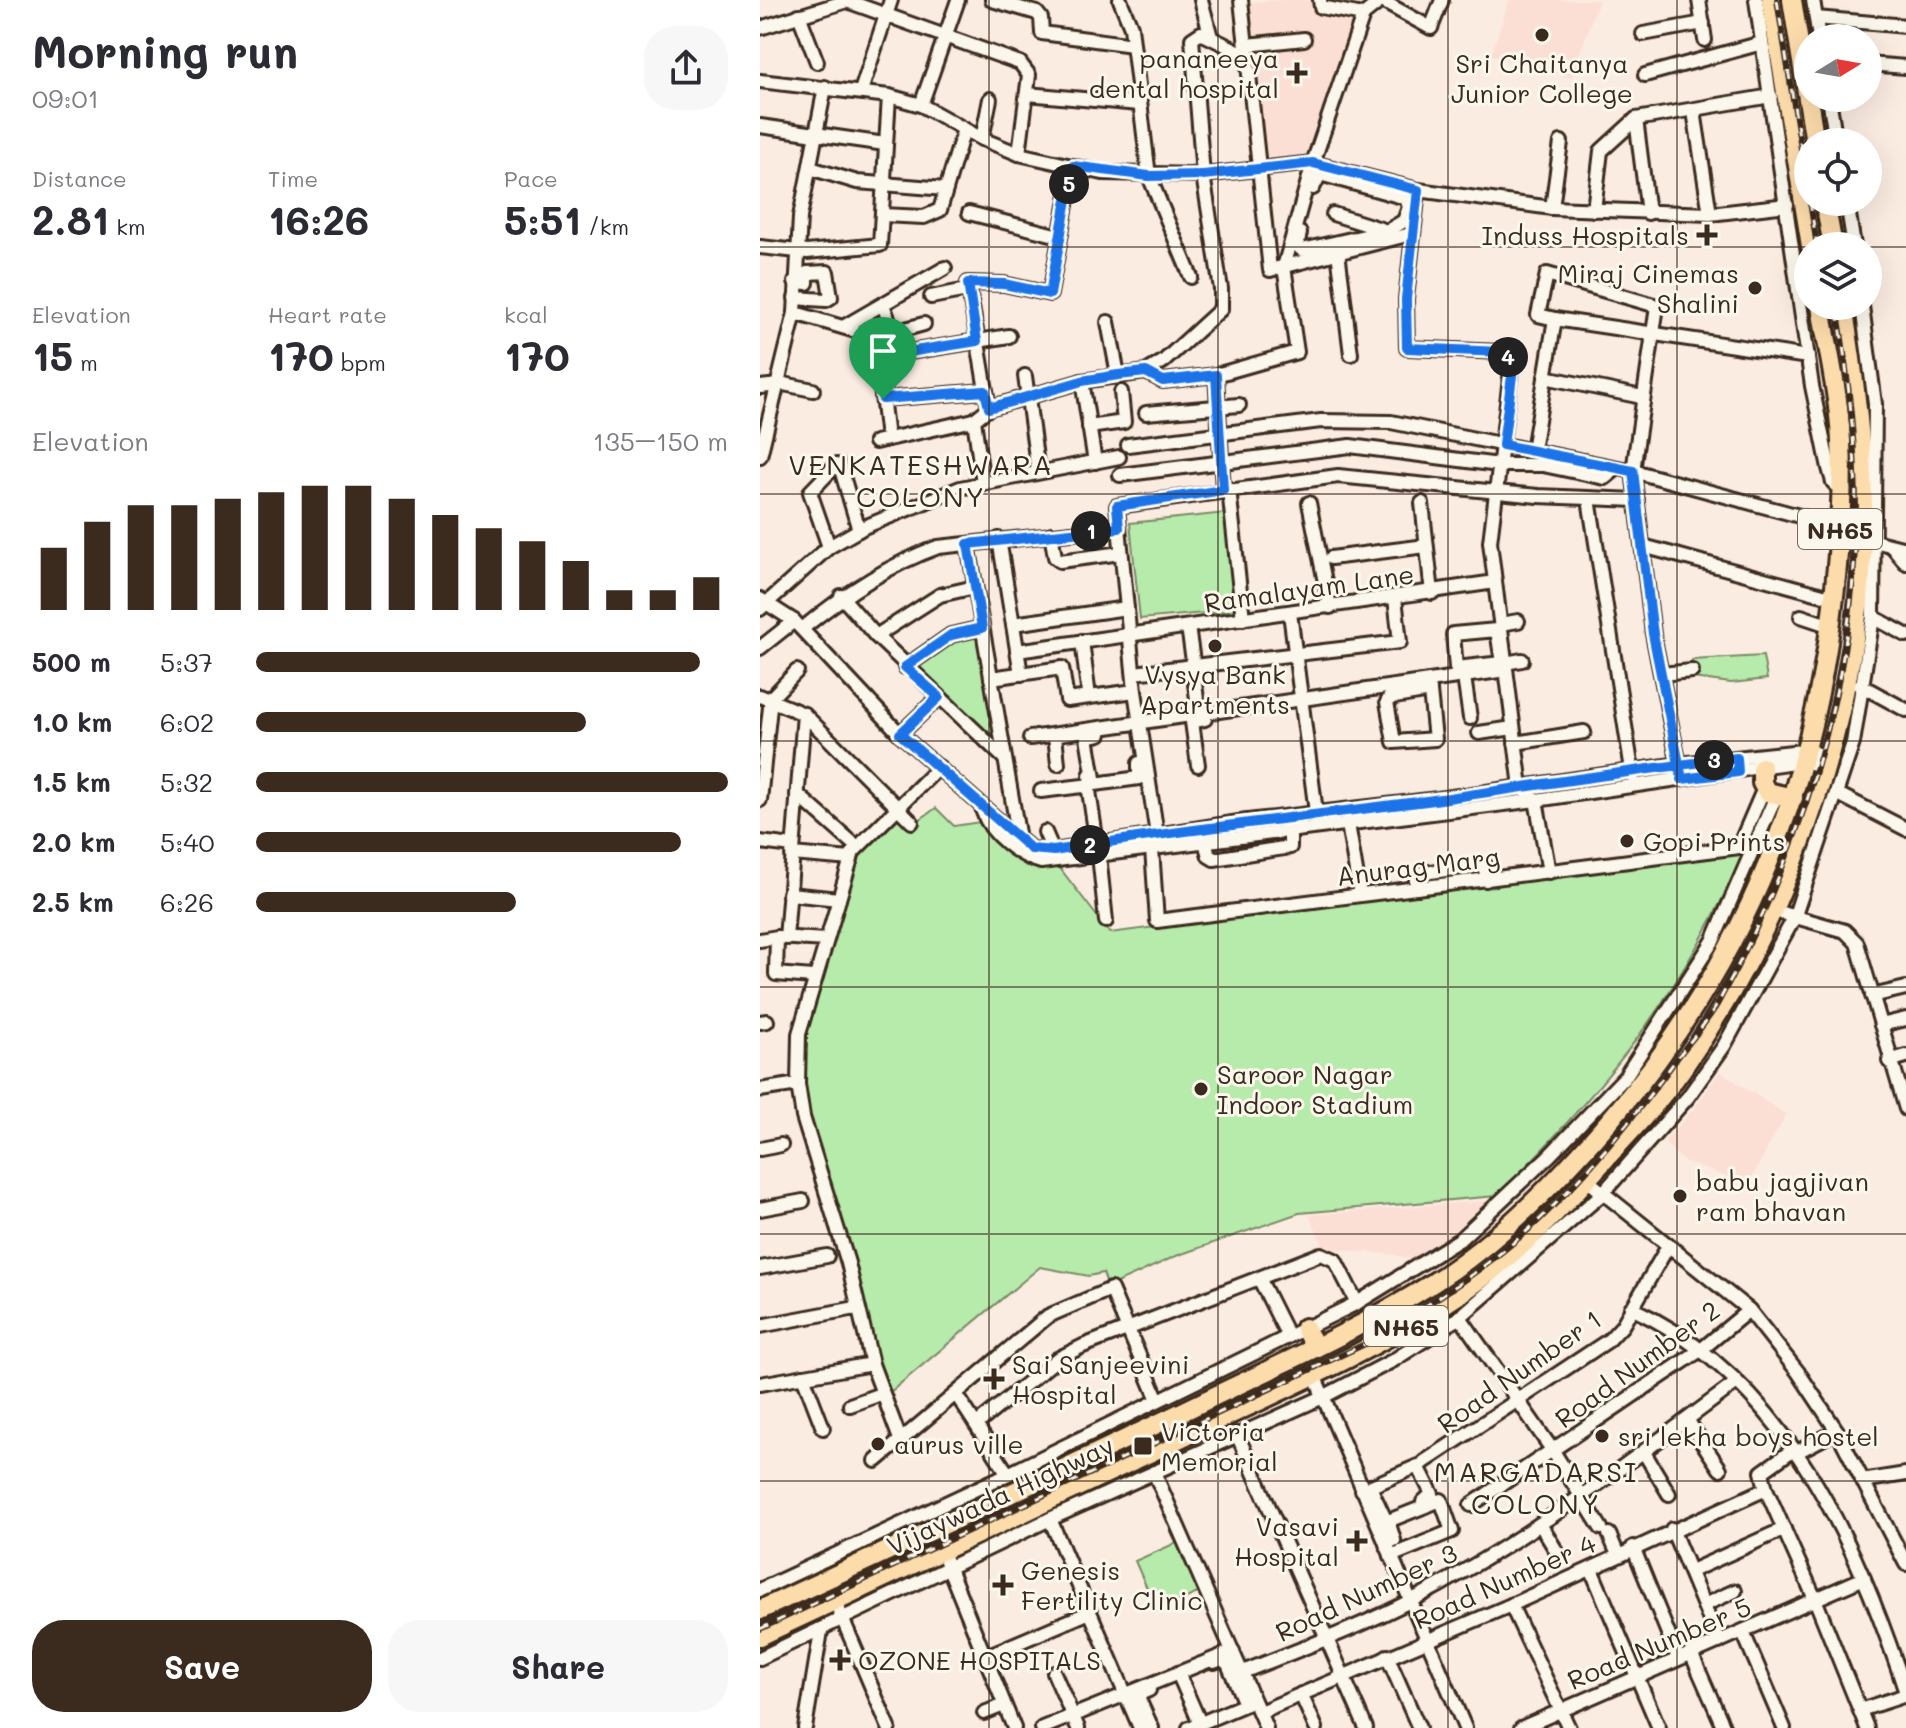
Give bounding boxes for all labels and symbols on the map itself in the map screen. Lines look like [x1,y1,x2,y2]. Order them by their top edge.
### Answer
north arrow [1794,24,1882,112]
marker: Sri Chaitanya Junior College [1533,26,1551,44]
place label: pananeeya dental hospital [1089,41,1279,105]
place label: Sri Chaitanya Junior College [1451,46,1633,110]
marker: pananeeya dental hospital [1286,62,1308,84]
pin: 5 [1049,164,1089,204]
place label: Induss Hospitals [1482,218,1689,252]
marker: Induss Hospitals [1696,224,1718,246]
place label: Miraj Cinemas Shalini [1557,256,1739,320]
marker: Miraj Cinemas Shalini [1746,279,1764,297]
pin [849,317,917,399]
pin: 4 [1488,337,1528,377]
district label: VENKATESHWARA COLONY [788,446,1054,514]
road number: NH65 [1798,509,1882,549]
pin: 1 [1071,511,1111,551]
street label: Ramalayam Lane [1202,556,1416,620]
marker: Vysya Bank Apartments [1206,637,1224,655]
place label: Vysya Bank Apartments [1140,657,1290,721]
pin: 3 [1694,740,1734,780]
place label: Gopi Prints [1643,824,1785,858]
pin: 2 [1070,825,1110,865]
marker: Gopi Prints [1618,832,1636,850]
street label: Anurag Marg [1334,839,1502,893]
place label: Saroor Nagar Indoor Stadium [1217,1057,1413,1121]
marker: Saroor Nagar Indoor Stadium [1192,1080,1210,1098]
place label: babu jagjivan ram bhavan [1696,1164,1869,1228]
marker: babu jagjivan ram bhavan [1671,1187,1689,1205]
street label: Road Number 2 [1548,1293,1726,1435]
street label: Road Number 1 [1430,1302,1608,1440]
road number: NH65 [1364,1306,1448,1346]
place label: Sai Sanjeevini Hospital [1012,1347,1189,1411]
marker: Sai Sanjeevini Hospital [983,1368,1005,1390]
place label: Victoria Memorial [1161,1414,1278,1478]
place label: sri lekha boys hostel [1618,1419,1879,1453]
street label: Vijaywada Highway [881,1427,1119,1563]
place label: aurus ville [894,1427,1024,1461]
marker: sri lekha boys hostel [1593,1427,1611,1445]
marker: aurus ville [869,1435,887,1453]
marker: Victoria Memorial [1132,1435,1154,1457]
district label: MARGADARSI COLONY [1434,1453,1638,1521]
place label: Vasavi Hospital [1234,1509,1339,1573]
street label: Road Number 4 [1407,1526,1601,1636]
marker: Vasavi Hospital [1346,1530,1368,1552]
street label: Road Number 3 [1270,1535,1462,1649]
place label: Genesis Fertility Clinic [1021,1553,1203,1617]
marker: Genesis Fertility Clinic [992,1574,1014,1596]
street label: Road Number 5 [1562,1589,1756,1697]
place label: OZONE HOSPITALS [858,1643,1101,1677]
marker: OZONE HOSPITALS [829,1649,851,1671]

